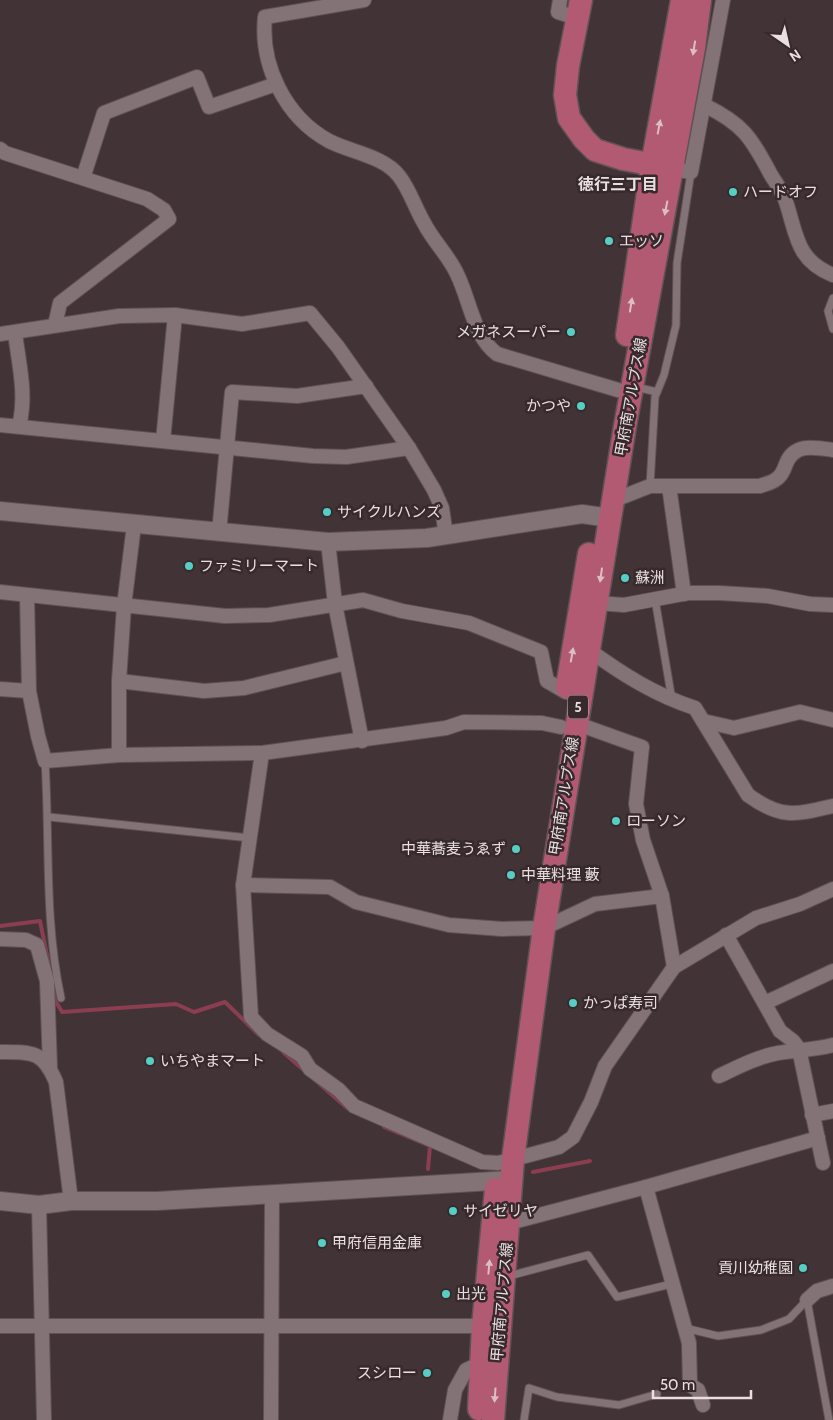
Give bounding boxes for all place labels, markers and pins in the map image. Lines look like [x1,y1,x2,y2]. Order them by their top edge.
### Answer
place label: ハードオフ [743,183,818,201]
marker: ハードオフ [727,186,739,198]
place label: エッソ [619,232,664,250]
marker: エッソ [603,235,615,247]
place label: メガネスーパー [456,323,561,341]
marker: メガネスーパー [565,326,577,338]
place label: かつや [526,397,571,415]
marker: かつや [575,400,587,412]
place label: サイクルハンズ [337,503,441,521]
marker: サイクルハンズ [321,506,333,518]
place label: ファミリーマート [199,557,319,575]
marker: ファミリーマート [183,560,195,572]
place label: 蘇洲 [635,569,665,587]
marker: 蘇洲 [619,572,631,584]
place label: ローソン [626,812,686,830]
marker: ローソン [610,815,622,827]
place label: 中華蕎麦うゑず [401,840,506,858]
marker: 中華蕎麦うゑず [510,843,522,855]
place label: 中華料理 藪 [521,866,599,884]
marker: 中華料理 藪 [505,869,517,881]
place label: かっぱ寿司 [583,994,658,1012]
marker: かっぱ寿司 [567,997,579,1009]
place label: いちやまマート [160,1052,265,1070]
marker: いちやまマート [144,1055,156,1067]
place label: サイゼリヤ [463,1202,538,1220]
marker: サイゼリヤ [447,1205,459,1217]
place label: 甲府信用金庫 [332,1234,422,1252]
marker: 甲府信用金庫 [316,1237,328,1249]
place label: 貢川幼稚園 [718,1259,793,1277]
marker: 貢川幼稚園 [797,1262,809,1274]
place label: 出光 [456,1285,486,1303]
marker: 出光 [440,1288,452,1300]
place label: スシロー [357,1364,417,1382]
marker: スシロー [421,1367,433,1379]

